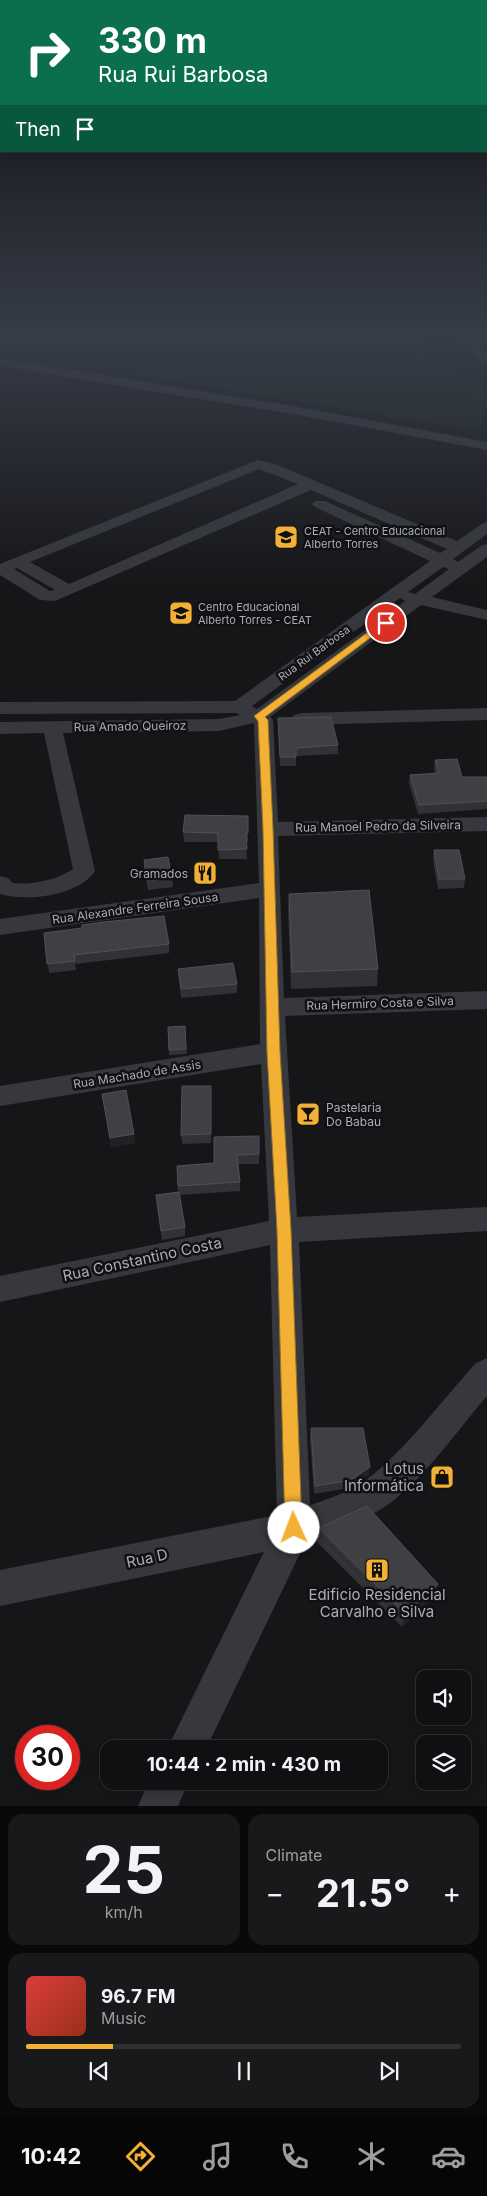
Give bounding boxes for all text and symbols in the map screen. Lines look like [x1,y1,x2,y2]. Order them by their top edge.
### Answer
text: 330 m [98,19,207,61]
icon: right [15,20,80,85]
text: Rua Rui Barbosa [98,61,268,87]
icon: arrive [71,115,99,143]
text: Then [15,118,61,141]
school or university icon: CEAT - Centro Educacional Alberto Torres [273,524,299,550]
place label: CEAT - Centro Educacional Alberto Torres [304,524,445,551]
school or university icon: Centro Educacional Alberto Torres - CEAT [168,600,194,626]
place label: Centro Educacional Alberto Torres - CEAT [198,600,312,627]
pin [365,602,407,644]
icon: arrive [372,609,400,637]
street label: Rua Rui Barbosa [275,622,353,684]
street label: Rua Amado Queiroz [74,718,186,734]
street label: Rua Manoel Pedro da Silveira [295,817,461,835]
restaurant icon: Gramados [192,860,218,886]
place label: Gramados [130,866,188,881]
street label: Rua Alexandre Ferreira Sousa [51,889,219,927]
street label: Rua Hermiro Costa e Silva [306,993,454,1013]
street label: Rua Machado de Assis [72,1056,202,1092]
place label: Pastelaria Do Babau [326,1100,382,1129]
bar icon: Pastelaria Do Babau [295,1101,321,1127]
street label: Rua Constantino Costa [61,1233,223,1285]
place label: Lotus Informática [344,1459,424,1495]
shop icon: Lotus Informática [429,1464,455,1490]
position arrow [267,1501,319,1553]
street label: Rua D [124,1544,170,1572]
building icon: Edificio Residencial Carvalho e Silva [364,1557,390,1583]
place label: Edificio Residencial Carvalho e Silva [308,1585,446,1621]
map controls [416,1670,471,1790]
button: sound [416,1670,471,1725]
speed limit sign: 30 [15,1725,80,1790]
button: layers [416,1735,471,1790]
text: 10:44 · 2 min · 430 m [147,1753,341,1776]
text: 25 [83,1830,165,1909]
text: Climate [266,1845,322,1865]
text: 21.5° [316,1870,410,1916]
text: − [266,1876,284,1910]
text: + [442,1876,461,1910]
text: km/h [105,1902,143,1922]
text: 96.7 FM [101,1985,175,2008]
text: Music [101,2008,146,2028]
icon: previous [85,2057,113,2085]
icon: pause [230,2057,258,2085]
icon: next [375,2057,403,2085]
icon: directions [123,2139,158,2174]
icon: music [200,2139,235,2174]
icon: phone [277,2139,312,2174]
icon: climate [354,2139,389,2174]
icon: car [431,2139,466,2174]
text: 10:42 [21,2143,81,2169]

